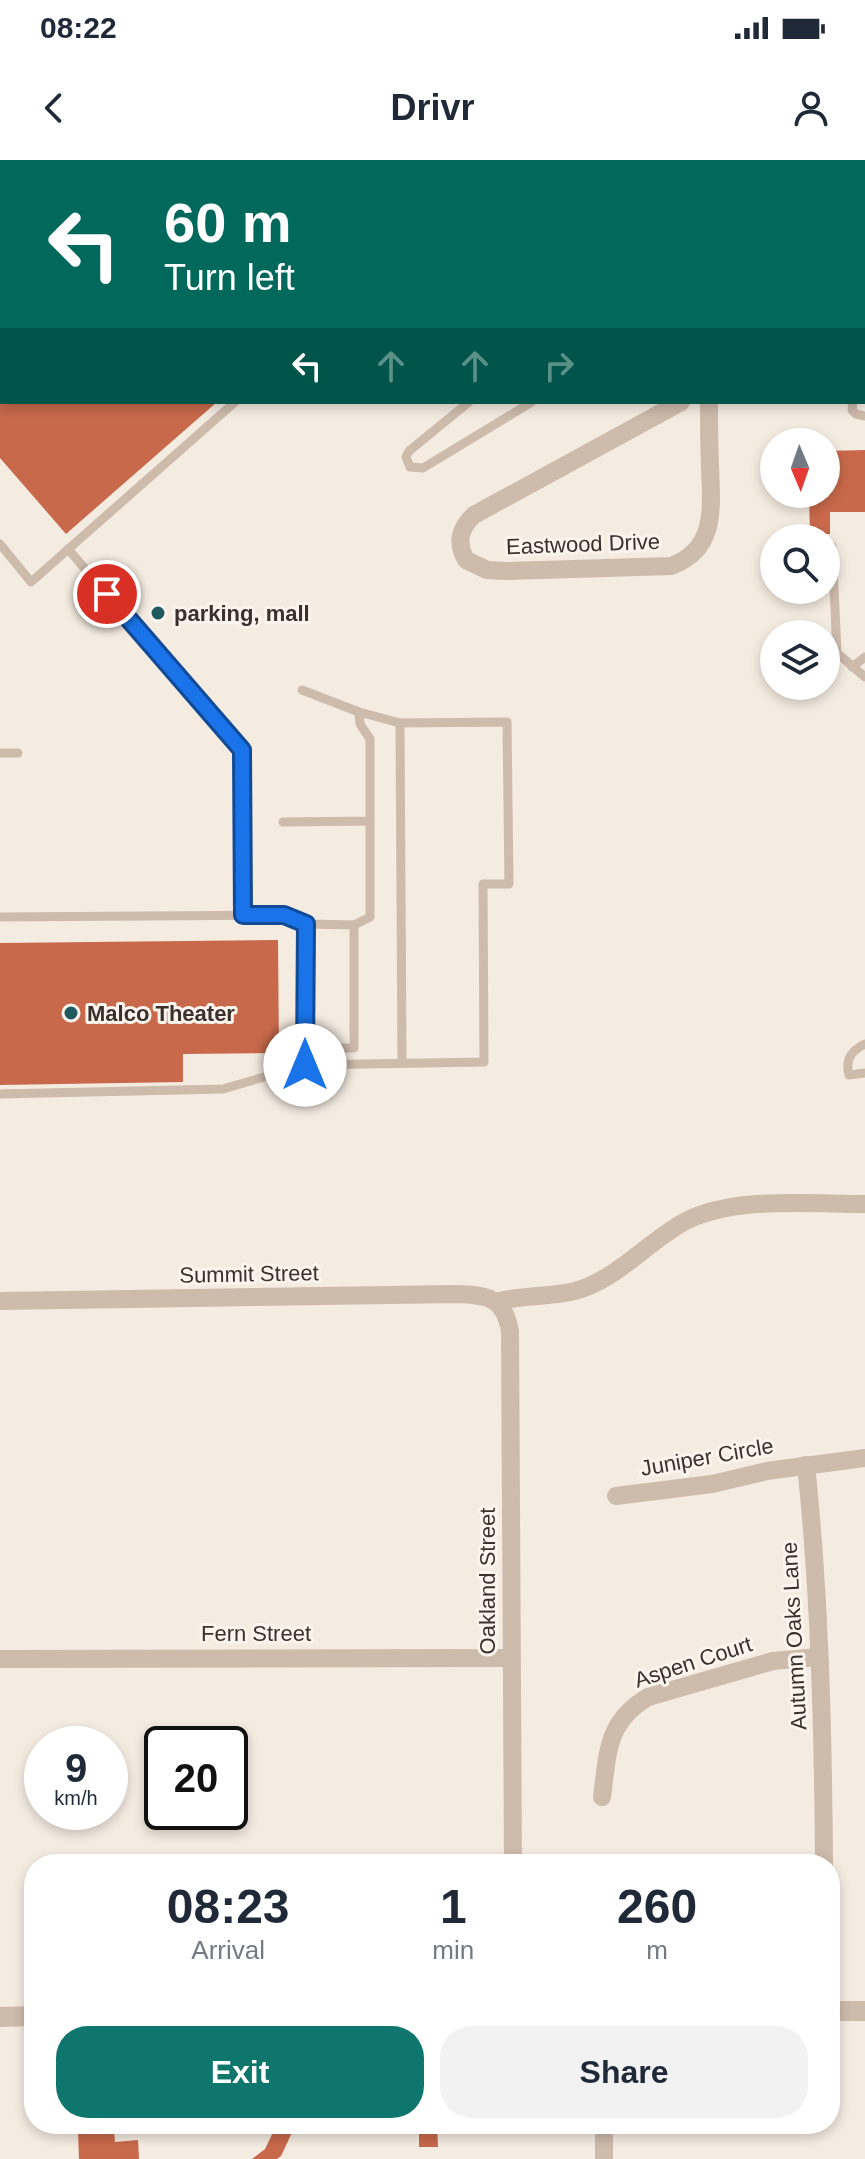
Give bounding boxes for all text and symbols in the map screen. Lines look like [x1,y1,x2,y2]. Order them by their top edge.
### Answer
text: 08:22 [40,11,117,44]
icon: back [32,86,76,130]
icon: person [789,86,833,130]
text: Drivr [390,87,475,128]
text: 60 m [164,191,292,254]
icon: left [32,192,136,296]
text: Turn left [164,257,295,298]
icon: left [285,344,329,388]
icon: ahead [369,344,413,388]
icon: ahead [453,344,497,388]
icon: right [537,344,581,388]
north arrow [760,428,840,508]
map controls [760,428,840,700]
button: search [760,524,840,604]
street label: Eastwood Drive [506,529,660,559]
pin [73,560,141,628]
icon: arrive [85,572,129,616]
place label: parking, mall [174,601,310,626]
marker: parking, mall [149,604,167,622]
button: layers [760,620,840,700]
place label: Malco Theater [87,1001,235,1026]
marker: Malco Theater [62,1004,80,1022]
position arrow [263,1023,347,1107]
street label: Summit Street [179,1260,319,1288]
street label: Juniper Circle [639,1433,775,1481]
street label: Oakland Street [475,1508,500,1654]
street label: Autumn Oaks Lane [777,1541,811,1731]
street label: Fern Street [201,1621,311,1646]
street label: Aspen Court [631,1631,755,1693]
speed limit sign: 20 [144,1726,248,1830]
text: 9 [65,1746,87,1790]
text: km/h [54,1787,98,1809]
text: 08:23 [167,1880,290,1933]
text: 1 [440,1880,467,1933]
text: 260 [617,1880,697,1933]
text: Arrival [191,1935,265,1965]
text: min [432,1935,474,1965]
text: m [646,1935,668,1965]
button: Exit [56,2026,424,2118]
button: Share [440,2026,808,2118]

